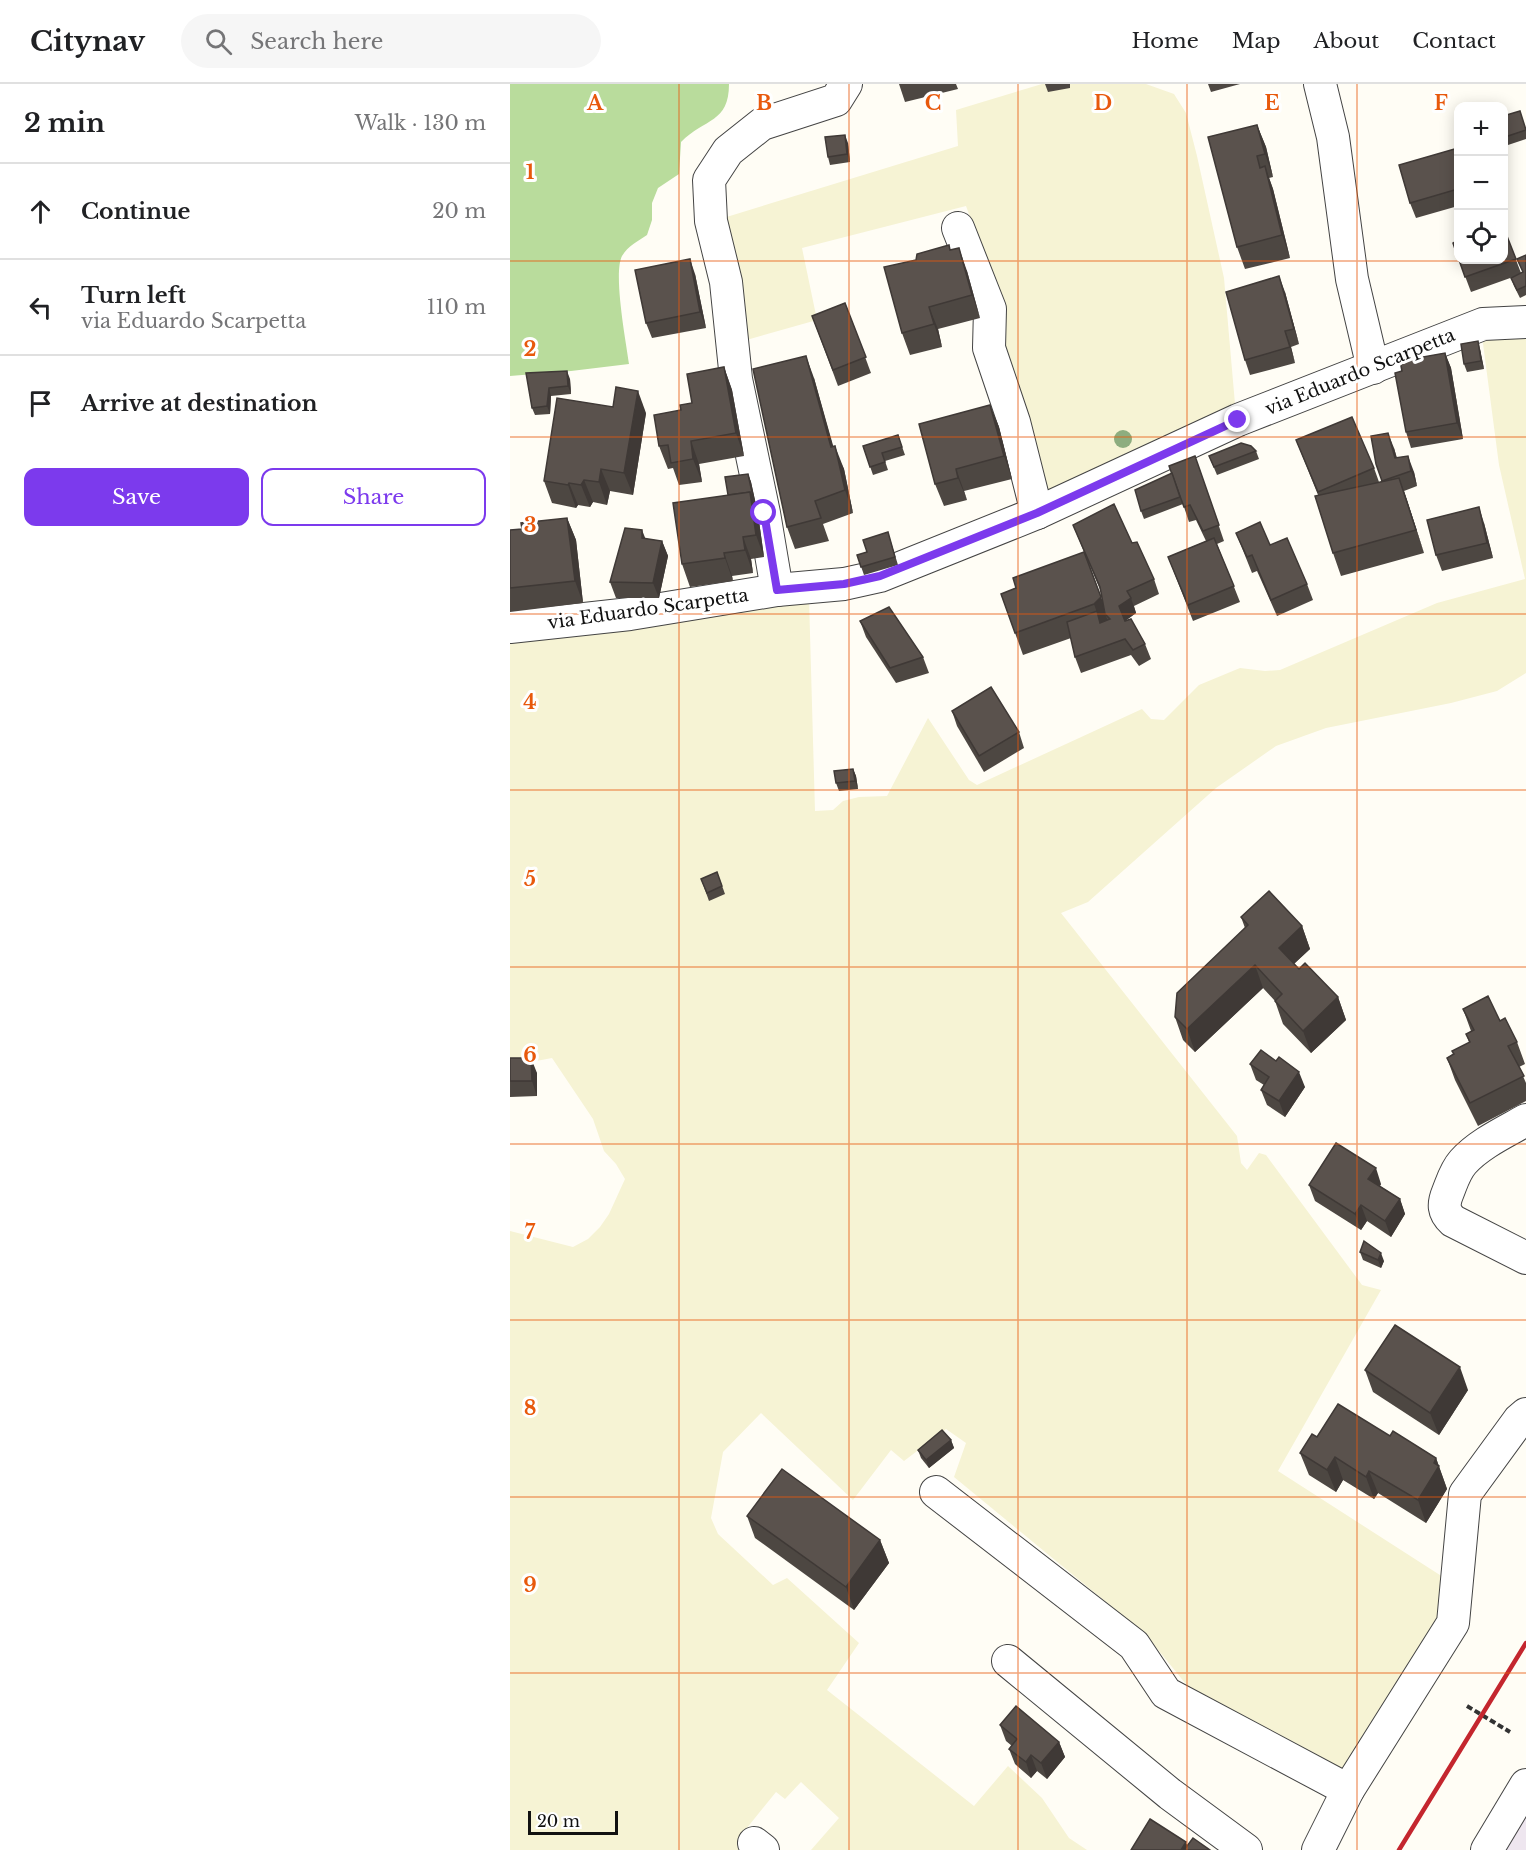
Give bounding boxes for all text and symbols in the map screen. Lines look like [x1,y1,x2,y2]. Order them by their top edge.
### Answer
search box [181,14,601,68]
text: Citynav [30,24,145,59]
icon: search [202,25,235,58]
text: Search here [250,28,383,55]
text: Home [1132,28,1199,54]
text: Map [1232,28,1280,54]
text: About [1313,28,1379,54]
text: Contact [1412,28,1496,54]
text: A [586,91,604,115]
text: B [756,91,772,115]
text: C [925,91,941,115]
text: D [1094,91,1112,115]
text: E [1264,91,1280,115]
text: F [1434,91,1448,115]
map controls [1454,102,1508,264]
button: + [1454,102,1508,156]
text: 2 min [24,107,105,139]
text: Walk · 130 m [355,111,486,135]
button: − [1454,156,1508,210]
text: 1 [526,160,535,184]
icon: ahead [24,195,57,228]
text: Continue [81,198,190,225]
text: 20 m [432,199,486,223]
button: locate [1454,210,1508,264]
text: Turn left [81,282,186,309]
icon: left [24,291,57,324]
text: 110 m [427,295,486,319]
text: via Eduardo Scarpetta [81,309,306,333]
street label: via Eduardo Scarpetta [1262,324,1458,420]
text: 2 [523,337,537,361]
icon: arrive [24,387,57,420]
text: Arrive at destination [81,390,318,417]
route end [1224,406,1250,432]
button: Save [24,468,249,526]
button: Share [261,468,486,526]
route start [750,499,776,525]
text: 3 [524,513,536,537]
street label: via Eduardo Scarpetta [546,584,750,634]
text: 4 [523,690,537,714]
text: 5 [524,867,536,891]
text: 6 [523,1043,537,1067]
text: 7 [525,1220,536,1244]
text: 8 [524,1396,536,1420]
text: 9 [523,1573,537,1597]
scale bar [528,1808,618,1836]
text: 20 m [537,1811,580,1831]

